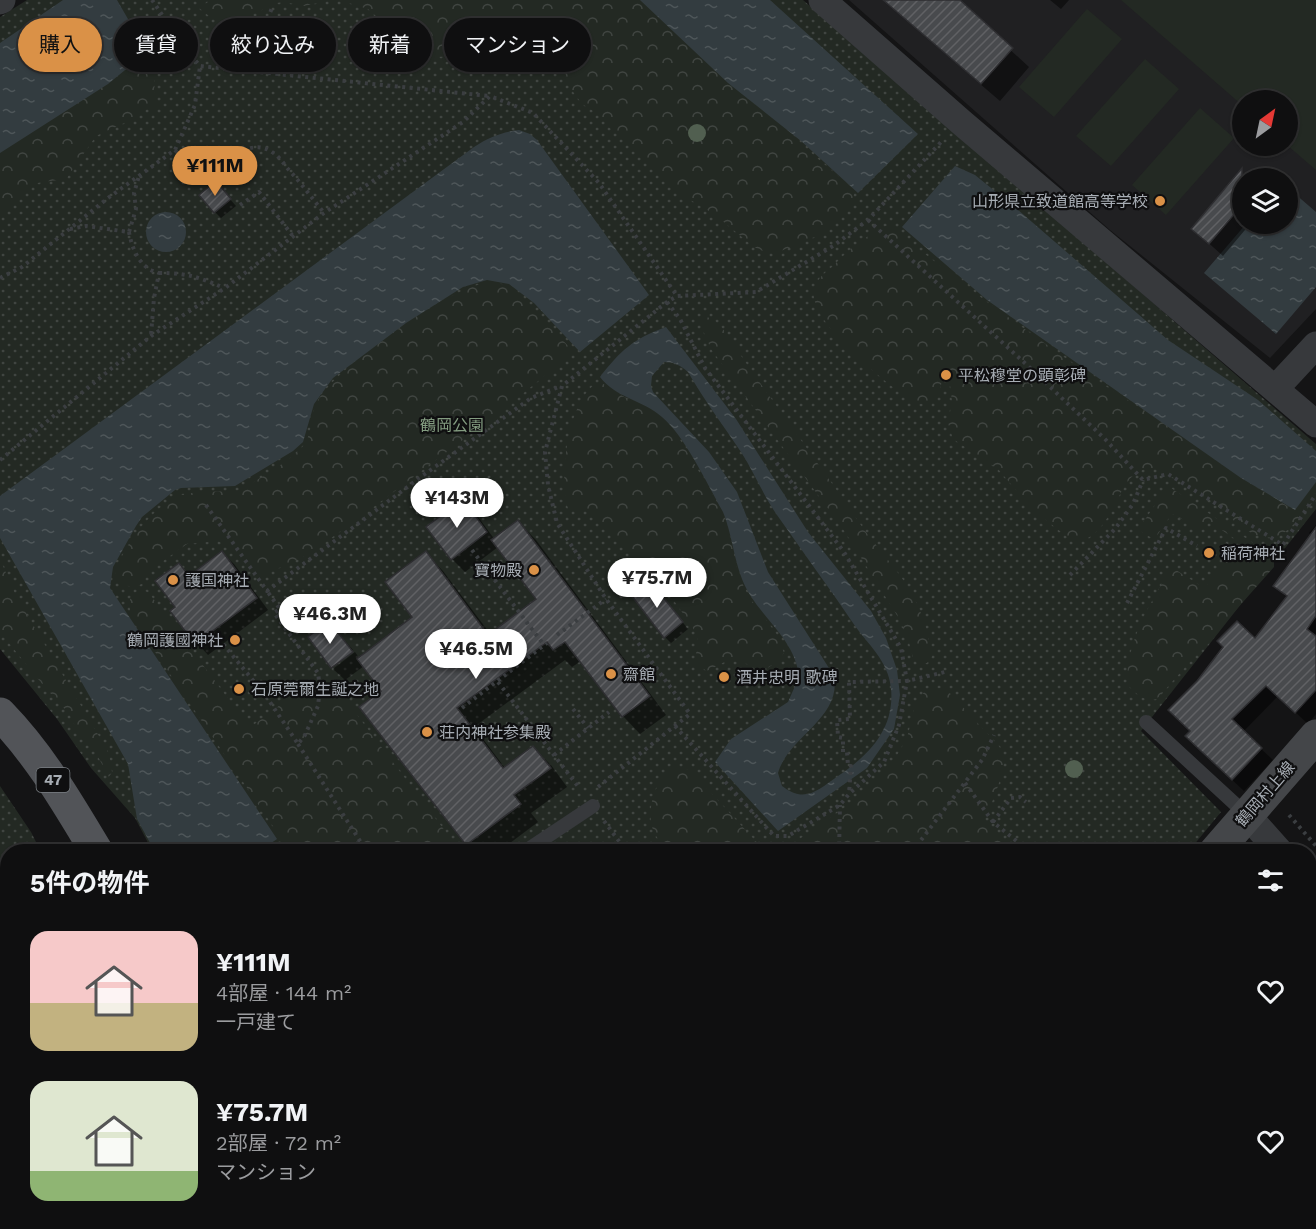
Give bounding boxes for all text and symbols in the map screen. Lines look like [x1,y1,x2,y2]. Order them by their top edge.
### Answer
chip: 購入 [18,18,102,72]
chip: 賃貸 [114,18,198,72]
chip: 絞り込み [210,18,336,72]
chip: 新着 [348,18,432,72]
chip: マンション [444,18,591,72]
north arrow [1232,90,1298,156]
map controls [1232,90,1298,234]
pin: ¥111M [173,146,257,197]
text: ¥111M [186,153,244,177]
button: layers [1232,168,1298,234]
place label: 山形県立致道館高等学校 [972,192,1148,211]
marker: 山形県立致道館高等学校 [1153,194,1167,208]
place label: 平松穆堂の顕彰碑 [958,366,1086,385]
marker: 平松穆堂の顕彰碑 [939,368,953,382]
park label: 鶴岡公園 [420,416,484,435]
pin: ¥143M [415,478,499,529]
text: ¥143M [425,485,489,509]
place label: 稲荷神社 [1221,544,1285,563]
marker: 稲荷神社 [1202,546,1216,560]
pin: ¥75.7M [608,558,706,609]
place label: 寶物殿 [474,561,522,580]
marker: 寶物殿 [527,563,541,577]
text: ¥75.7M [622,565,692,589]
place label: 護国神社 [185,571,249,590]
marker: 護国神社 [166,573,180,587]
pin: ¥46.3M [281,594,379,645]
text: ¥46.3M [293,601,367,625]
pin: ¥46.5M [427,629,525,680]
place label: 鶴岡護國神社 [127,631,223,650]
marker: 鶴岡護國神社 [228,633,242,647]
text: ¥46.5M [439,636,513,660]
place label: 齋館 [623,665,655,684]
marker: 齋館 [604,667,618,681]
place label: 酒井忠明 歌碑 [736,668,837,687]
marker: 酒井忠明 歌碑 [717,670,731,684]
place label: 石原莞爾生誕之地 [251,680,379,699]
marker: 石原莞爾生誕之地 [232,682,246,696]
place label: 荘内神社参集殿 [439,723,551,742]
marker: 荘内神社参集殿 [420,725,434,739]
street label: 鶴岡村上線 [1232,758,1298,830]
road number: 47 [36,768,70,792]
icon: filters [1254,864,1287,897]
text: 5件の物件 [30,868,149,898]
text: ¥111M [216,947,291,977]
icon: home [78,955,150,1027]
icon: heart [1254,975,1287,1008]
text: 4部屋 · 144 m² [216,981,351,1005]
text: 一戸建て [216,1010,296,1034]
text: ¥75.7M [216,1097,308,1127]
icon: home [78,1105,150,1177]
icon: heart [1254,1125,1287,1158]
text: 2部屋 · 72 m² [216,1131,341,1155]
text: マンション [216,1160,316,1184]

